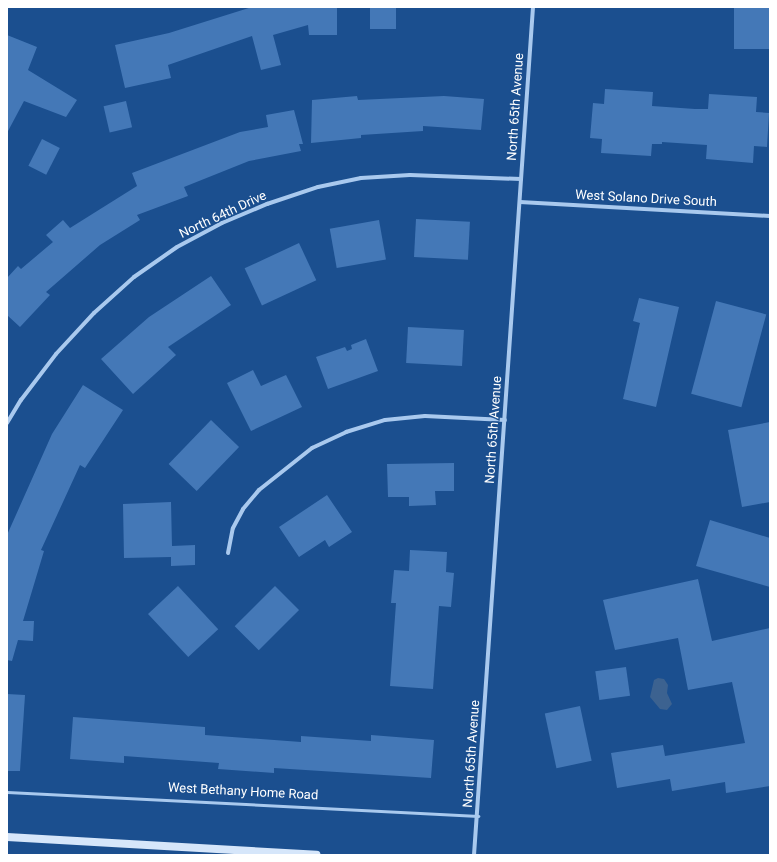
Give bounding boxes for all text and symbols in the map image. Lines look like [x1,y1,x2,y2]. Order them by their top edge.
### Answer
street label: North 65th Avenue [504,53,528,161]
street label: North 64th Drive [177,188,269,242]
street label: West Solano Drive South [575,188,717,210]
street label: North 65th Avenue [482,376,506,484]
street label: North 65th Avenue [460,700,484,808]
street label: West Bethany Home Road [167,780,319,804]

